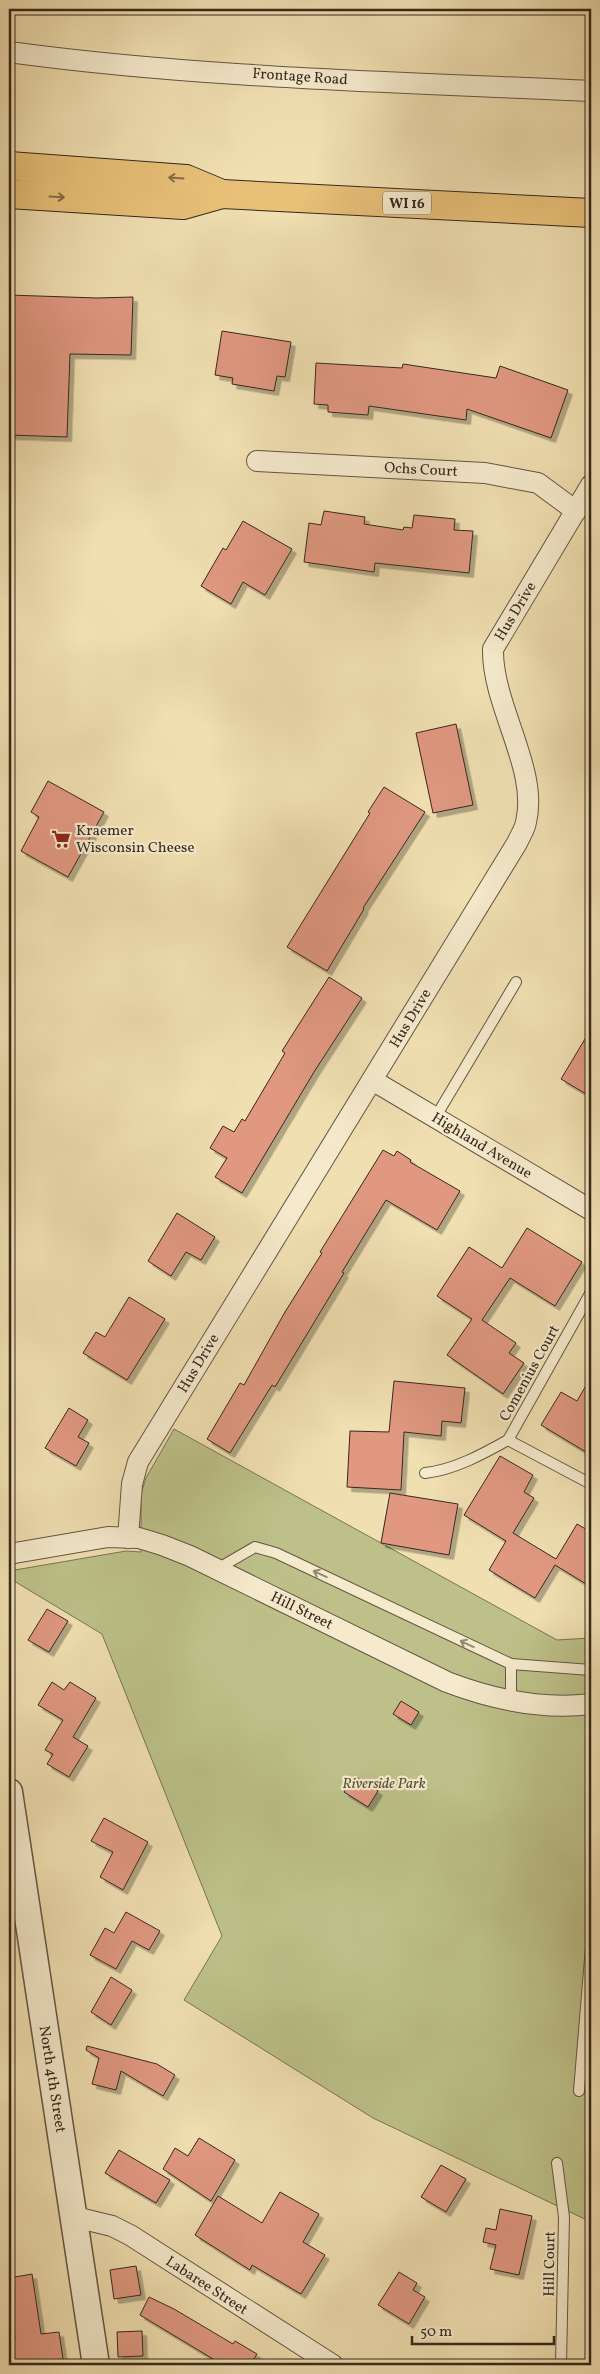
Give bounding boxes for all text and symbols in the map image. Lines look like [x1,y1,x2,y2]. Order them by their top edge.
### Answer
street label: Frontage Road [251,64,348,91]
one-way arrow [169,174,185,183]
one-way arrow [49,192,65,202]
road number: WI 16 [383,192,431,214]
street label: Ochs Court [384,458,458,483]
street label: Hus Drive [490,578,542,645]
place label: Kraemer Wisconsin Cheese [76,821,195,859]
supermarket icon: Kraemer Wisconsin Cheese [50,828,72,850]
street label: Hus Drive [385,985,437,1052]
street label: Highland Avenue [427,1108,535,1185]
street label: Comenius Court [495,1322,566,1426]
street label: Hus Drive [173,1330,225,1397]
one-way arrow [313,1569,328,1578]
street label: Hill Street [267,1587,336,1635]
one-way arrow [460,1639,475,1648]
park label: Riverside Park [342,1774,426,1795]
street label: North 4th Street [33,2024,70,2134]
street label: Hill Court [539,2231,562,2297]
street label: Labaree Street [161,2252,251,2321]
scale bar [412,2314,555,2346]
text: 50 m [420,2322,452,2343]

